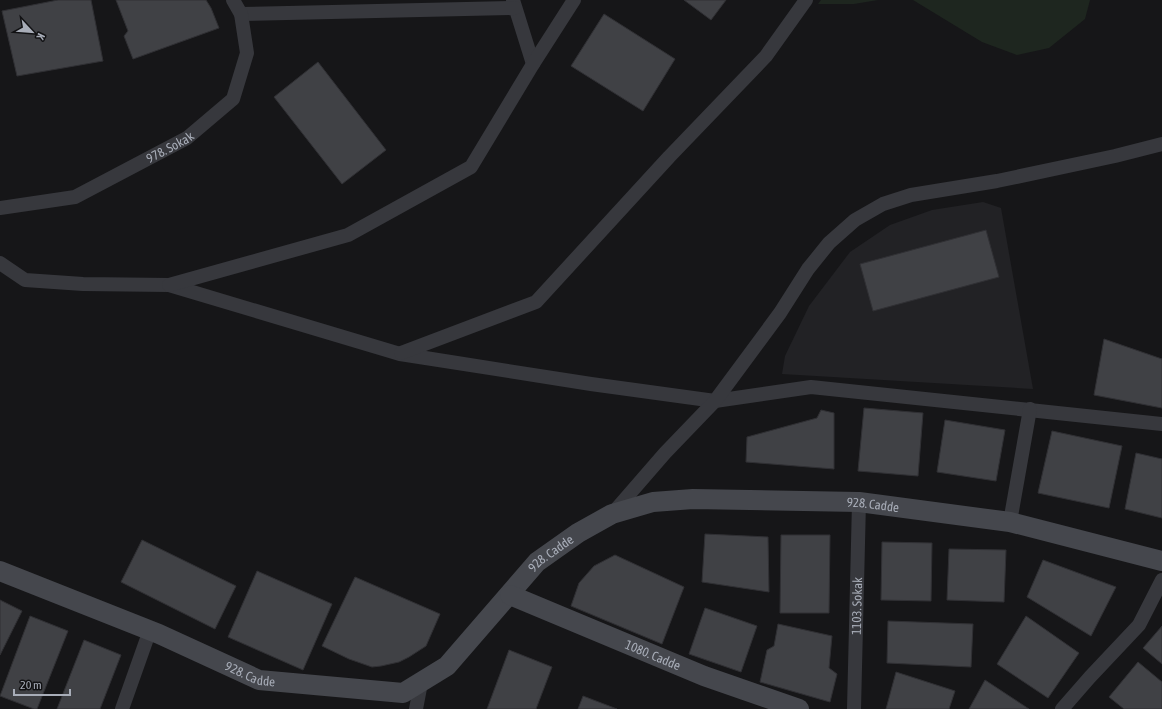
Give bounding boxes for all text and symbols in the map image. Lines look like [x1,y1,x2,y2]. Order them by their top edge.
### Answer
north arrow [12,12,52,52]
text: K [34,31,48,42]
street label: 978. Sokak [144,128,197,166]
street label: 928. Cadde [847,495,900,515]
street label: 928. Cadde [525,532,576,575]
street label: 1103. Sokak [849,577,865,635]
street label: 1080. Cadde [623,637,683,673]
street label: 928. Cadde [223,658,276,689]
scale bar [14,671,70,697]
text: 20 m [20,678,42,692]

